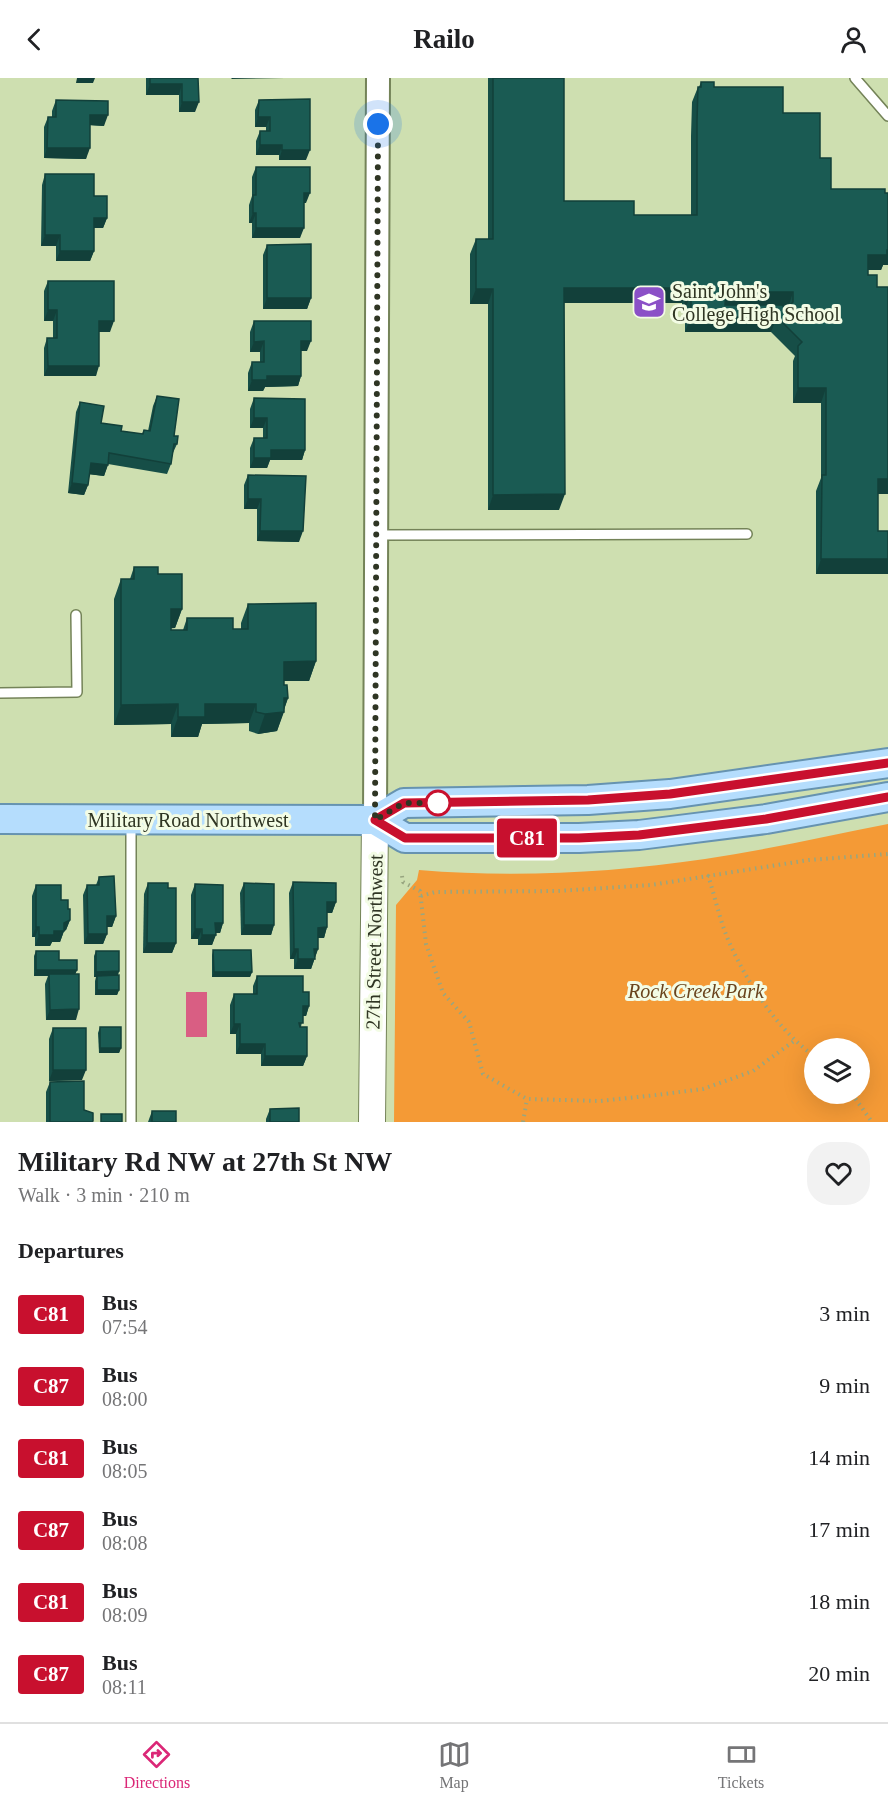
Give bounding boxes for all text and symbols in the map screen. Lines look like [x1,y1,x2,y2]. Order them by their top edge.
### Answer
icon: back [18,23,51,56]
icon: person [837,23,870,56]
text: Railo [413,24,475,54]
your location [363,109,393,139]
place label: Saint John's College High School [672,280,840,326]
school or university icon: Saint John's College High School [631,284,667,320]
unlabelled marker [425,790,451,816]
street label: Military Road Northwest [87,809,289,832]
line badge: C81 [492,818,562,858]
text: C81 [509,826,545,850]
street label: 27th Street Northwest [361,854,387,1030]
park label: Rock Creek Park [627,980,765,1002]
map controls [804,1038,870,1104]
button: layers [804,1038,870,1104]
button: heart [807,1142,870,1205]
text: Military Rd NW at 27th St NW [18,1146,392,1177]
text: Walk · 3 min · 210 m [18,1184,190,1206]
text: Departures [18,1238,124,1263]
text: Bus [102,1290,137,1315]
text: 3 min [819,1301,870,1326]
text: C81 [33,1302,69,1326]
text: 07:54 [102,1316,148,1338]
text: Bus [102,1362,137,1387]
text: 9 min [819,1373,870,1398]
text: C87 [33,1374,69,1398]
text: 08:00 [102,1388,148,1410]
text: Bus [102,1434,137,1459]
text: 14 min [808,1445,870,1470]
text: C81 [33,1446,69,1470]
text: 08:05 [102,1460,148,1482]
text: Bus [102,1506,137,1531]
text: 17 min [808,1517,870,1542]
text: C87 [33,1518,69,1542]
text: 08:08 [102,1532,148,1554]
text: Bus [102,1578,137,1603]
text: 18 min [808,1589,870,1614]
text: C81 [33,1590,69,1614]
text: 08:09 [102,1604,148,1626]
text: Bus [102,1650,137,1675]
text: 20 min [808,1661,870,1686]
text: C87 [33,1662,69,1686]
text: 08:11 [102,1676,147,1698]
tab: Directions [124,1738,190,1792]
tab: Map [438,1738,471,1792]
tab: Tickets [718,1738,764,1792]

